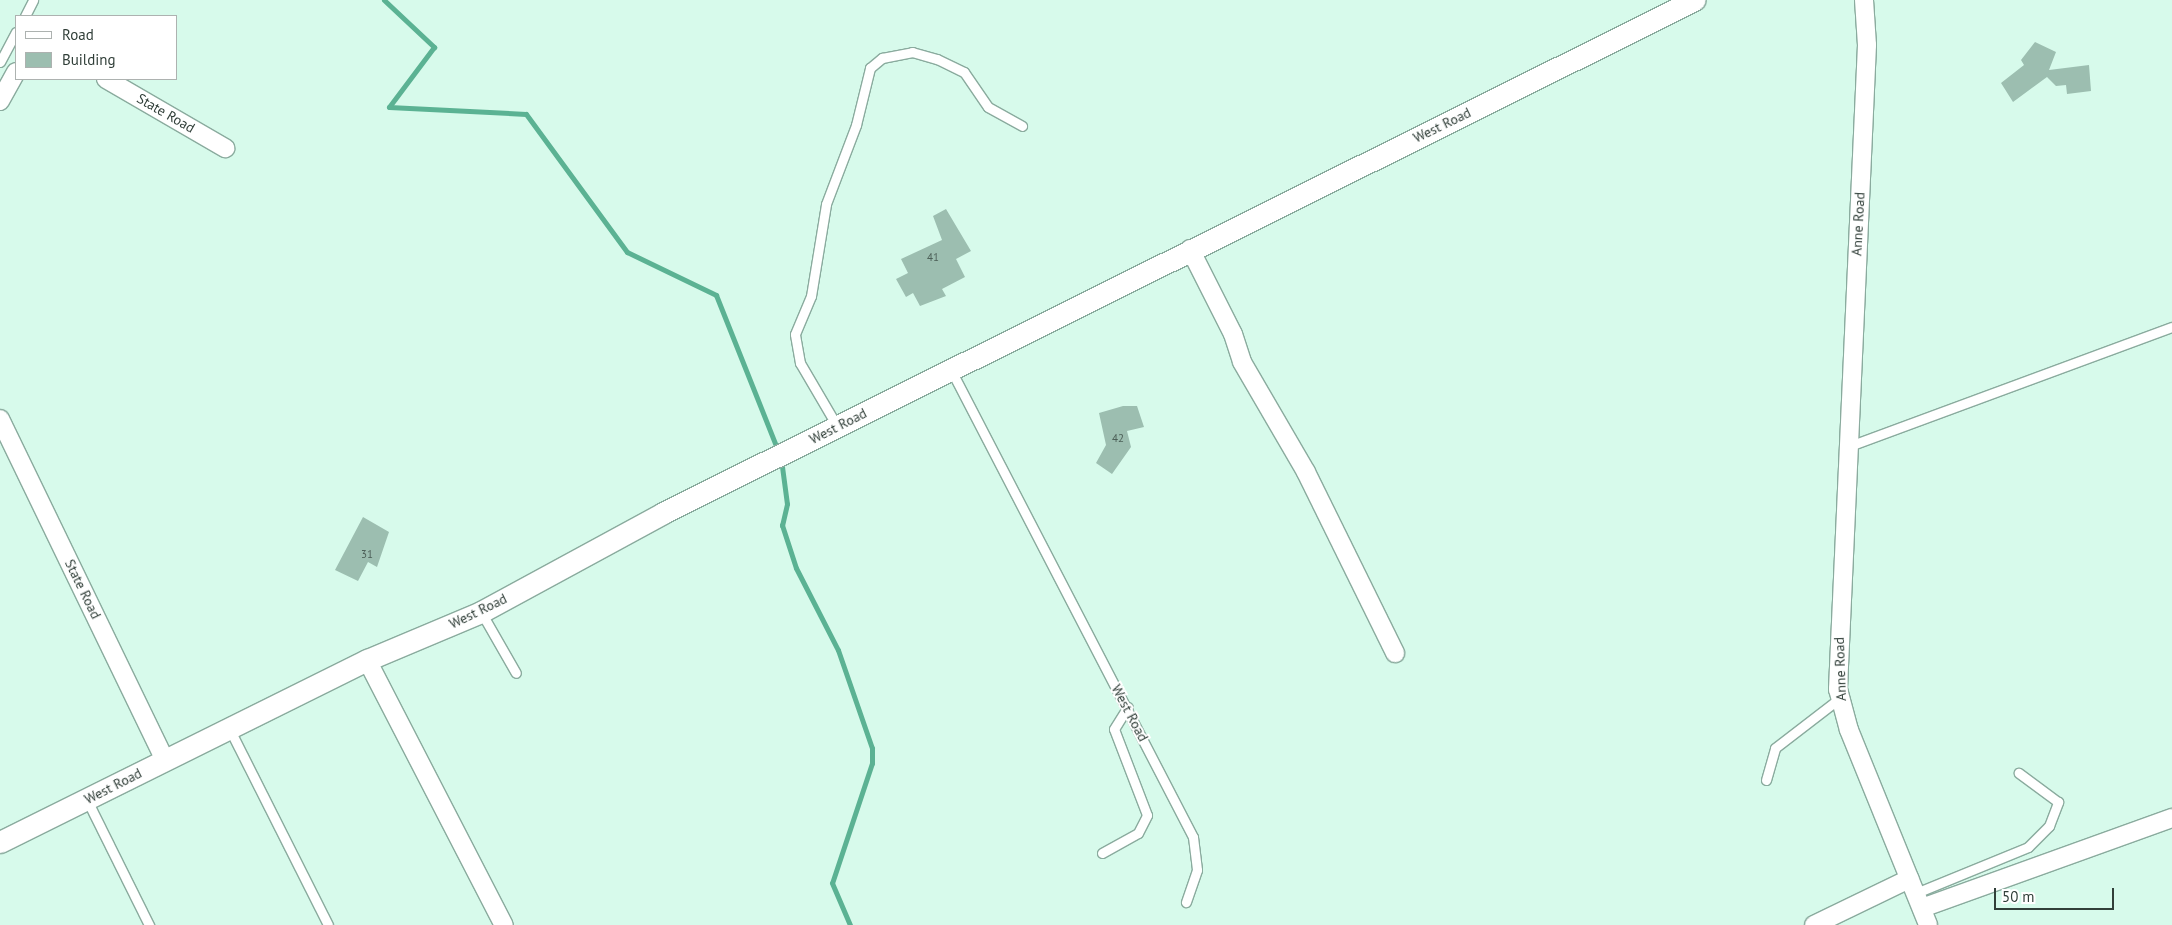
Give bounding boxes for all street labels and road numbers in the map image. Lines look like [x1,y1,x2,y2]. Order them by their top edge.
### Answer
street label: State Road [134,90,198,136]
street label: West Road [1410,104,1474,146]
street label: Anne Road [1848,192,1868,256]
street label: West Road [807,404,869,448]
street label: State Road [61,556,105,622]
street label: West Road [446,590,510,632]
street label: Anne Road [1830,637,1850,701]
street label: West Road [1108,682,1152,744]
street label: West Road [82,764,144,808]

